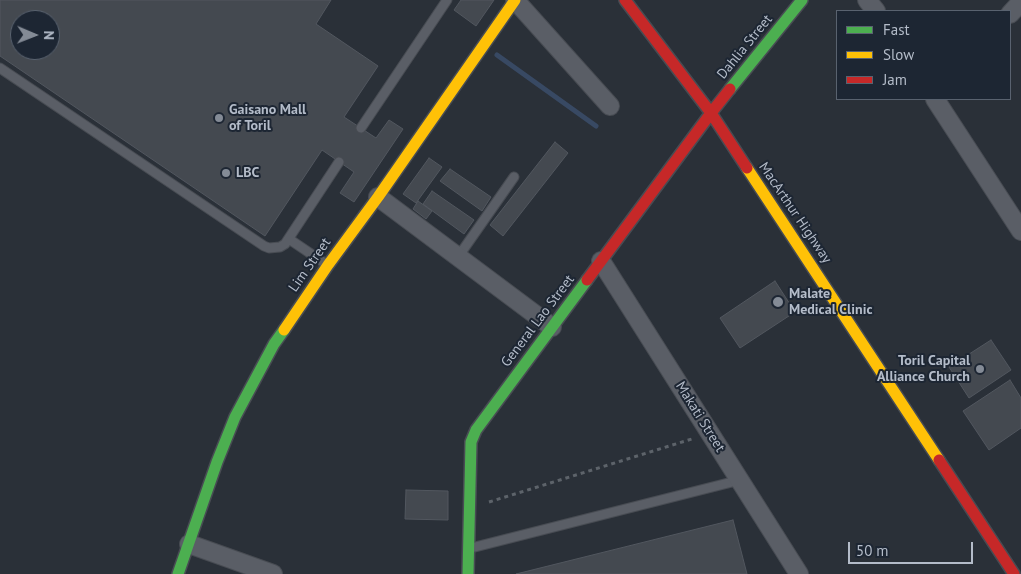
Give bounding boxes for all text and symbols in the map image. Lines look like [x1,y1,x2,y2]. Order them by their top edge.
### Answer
north arrow [10,10,60,60]
legend [836,10,1011,100]
street label: Dahlia Street [714,11,776,83]
text: Fast [883,20,910,39]
text: N [40,30,58,40]
text: Slow [883,45,914,64]
text: Jam [883,70,907,89]
place label: Gaisano Mall of Toril [229,102,306,134]
marker: Gaisano Mall of Toril [213,112,225,124]
street label: MacArthur Highway [755,159,835,267]
place label: LBC [236,165,259,181]
marker: LBC [220,167,232,179]
street label: Lim Street [285,235,335,295]
street label: General Lao Street [498,272,578,370]
place label: Malate Medical Clinic [789,286,872,318]
marker: Malate Medical Clinic [771,295,785,309]
place label: Toril Capital Alliance Church [877,353,970,386]
marker: Toril Capital Alliance Church [974,363,986,375]
street label: Makati Street [672,379,728,455]
scale bar [851,532,976,564]
text: 50 m [856,541,889,560]

